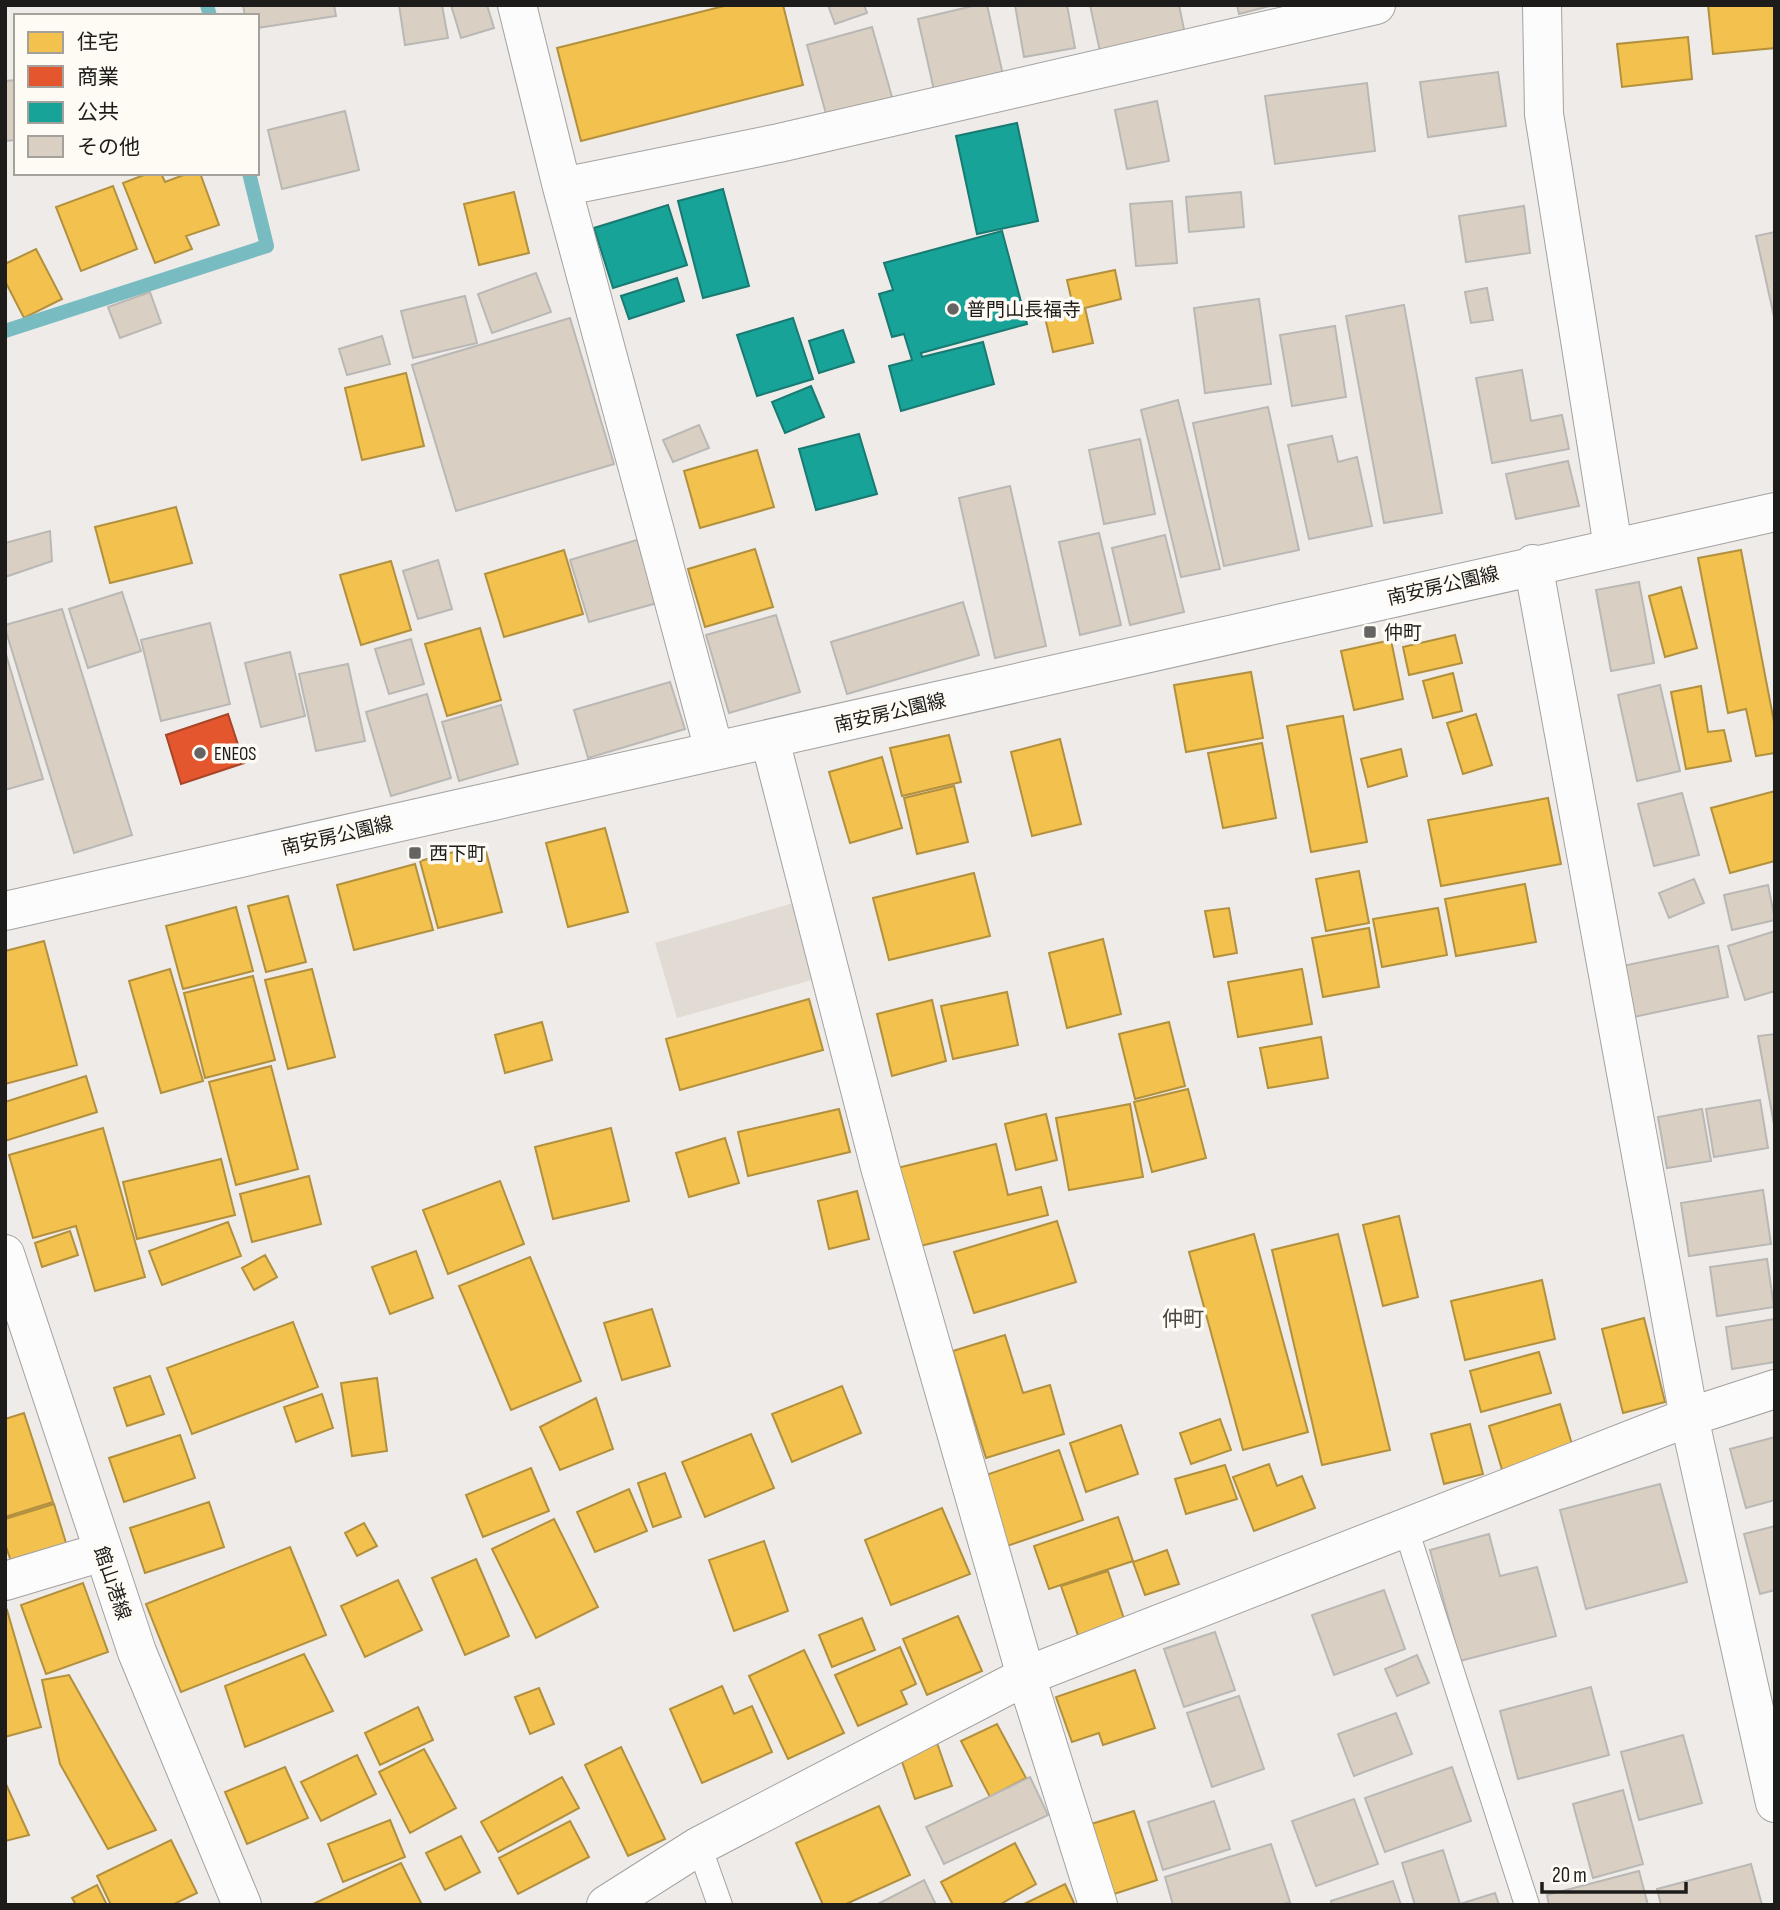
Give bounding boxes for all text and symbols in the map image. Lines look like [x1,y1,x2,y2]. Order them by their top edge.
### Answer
legend [14,14,259,175]
text: 住宅 [77,30,119,55]
text: 商業 [77,65,119,90]
text: 公共 [77,100,119,125]
text: その他 [77,135,140,160]
place label: 普門山長福寺 [967,299,1081,322]
marker: 普門山長福寺 [945,301,961,317]
street label: 南安房公園線 [1385,562,1501,610]
place label: 仲町 [1384,622,1422,645]
marker: 仲町 [1362,624,1378,640]
street label: 南安房公園線 [832,689,948,737]
place label: ENEOS [214,743,256,766]
marker: ENEOS [192,745,208,761]
street label: 南安房公園線 [279,812,395,860]
place label: 西下町 [429,843,486,866]
marker: 西下町 [407,845,423,861]
district label: 仲町 [1162,1307,1204,1332]
street label: 館山港線 [88,1544,135,1623]
scale bar [1542,1850,1686,1894]
text: 20 m [1552,1863,1587,1888]

